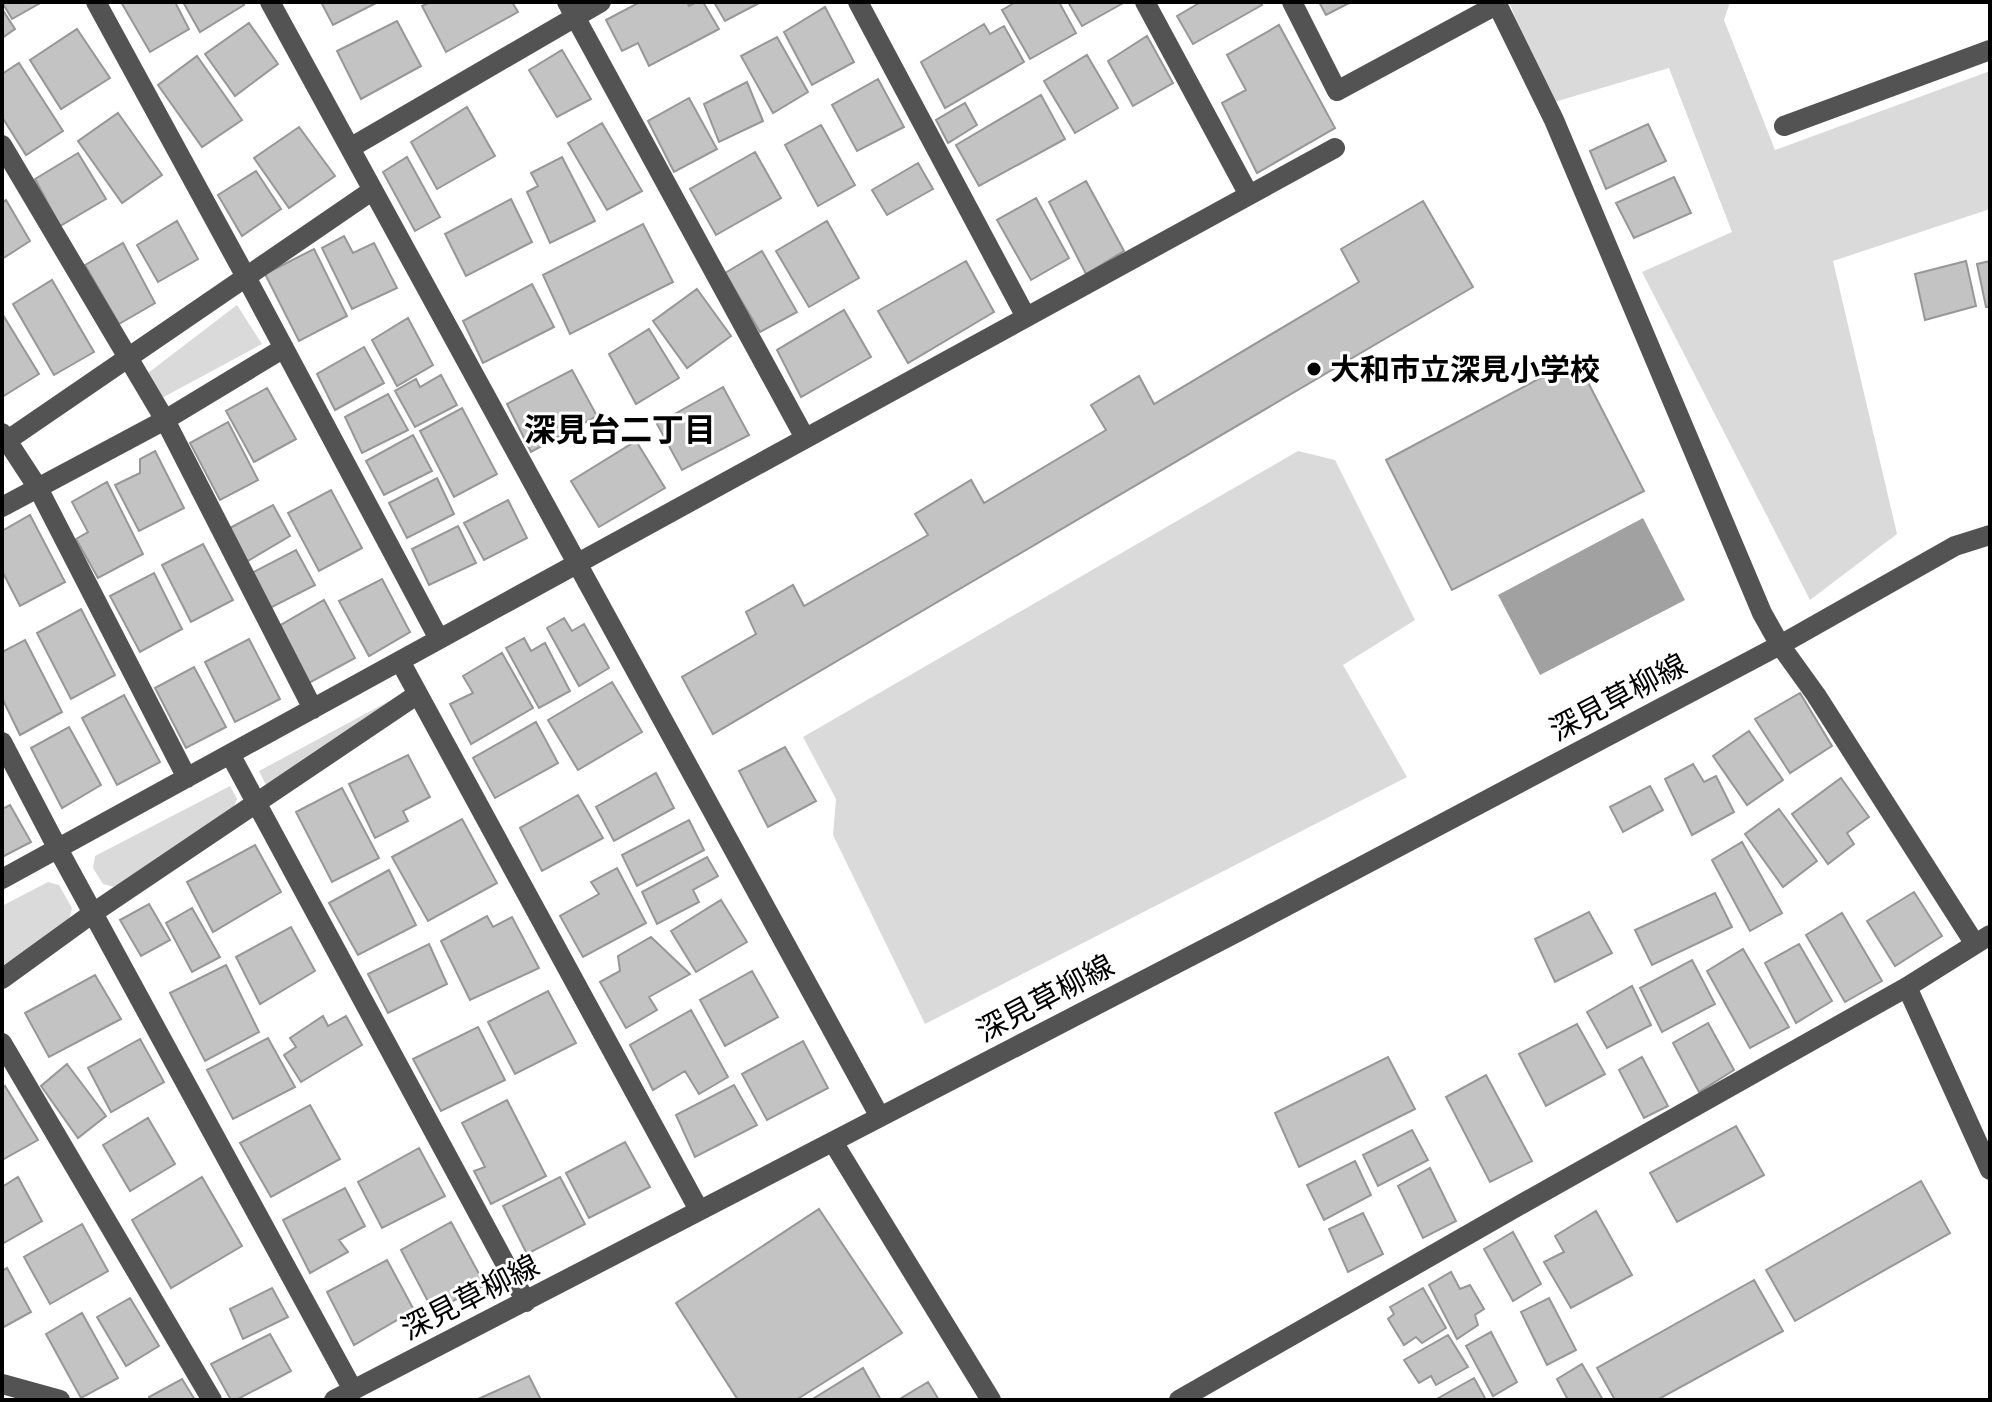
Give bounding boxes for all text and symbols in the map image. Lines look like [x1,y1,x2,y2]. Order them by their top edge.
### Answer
place label: 大和市立深見小学校 [1330,351,1600,388]
marker: 大和市立深見小学校 [1305,360,1323,378]
district label: 深見台二丁目 [524,411,716,449]
street label: 深見草柳線 [1543,645,1693,749]
street label: 深見草柳線 [970,946,1120,1050]
street label: 深見草柳線 [395,1246,545,1348]

